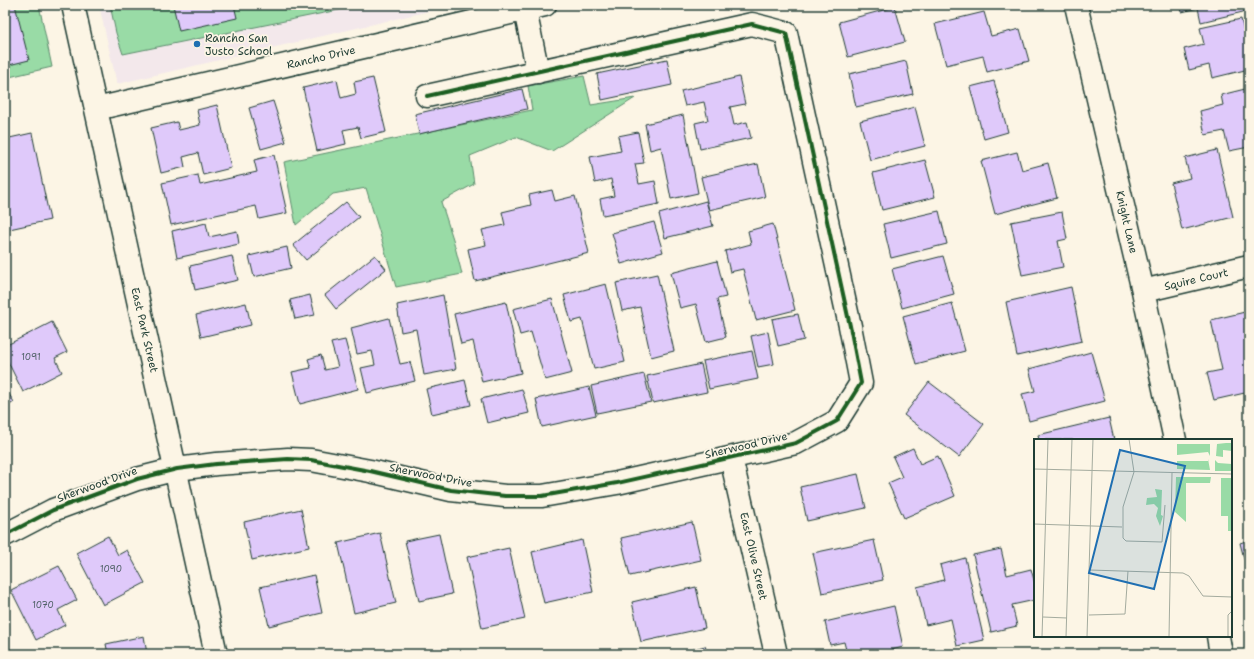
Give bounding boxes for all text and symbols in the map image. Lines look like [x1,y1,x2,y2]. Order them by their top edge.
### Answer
place label: Rancho San Justo School [205,31,273,59]
marker: Rancho San Justo School [192,39,202,49]
street label: Rancho Drive [285,42,357,73]
street label: Knight Lane [1112,189,1141,255]
street label: Squire Court [1163,265,1230,294]
street label: East Park Street [127,286,162,374]
house number: 1091 [21,351,41,363]
street label: Sherwood Drive [703,429,789,462]
inset map [1034,439,1232,637]
street label: Sherwood Drive [388,460,474,491]
street label: Sherwood Drive [55,463,139,506]
street label: East Olive Street [736,511,771,602]
house number: 1090 [100,563,122,575]
house number: 1070 [32,599,54,611]

